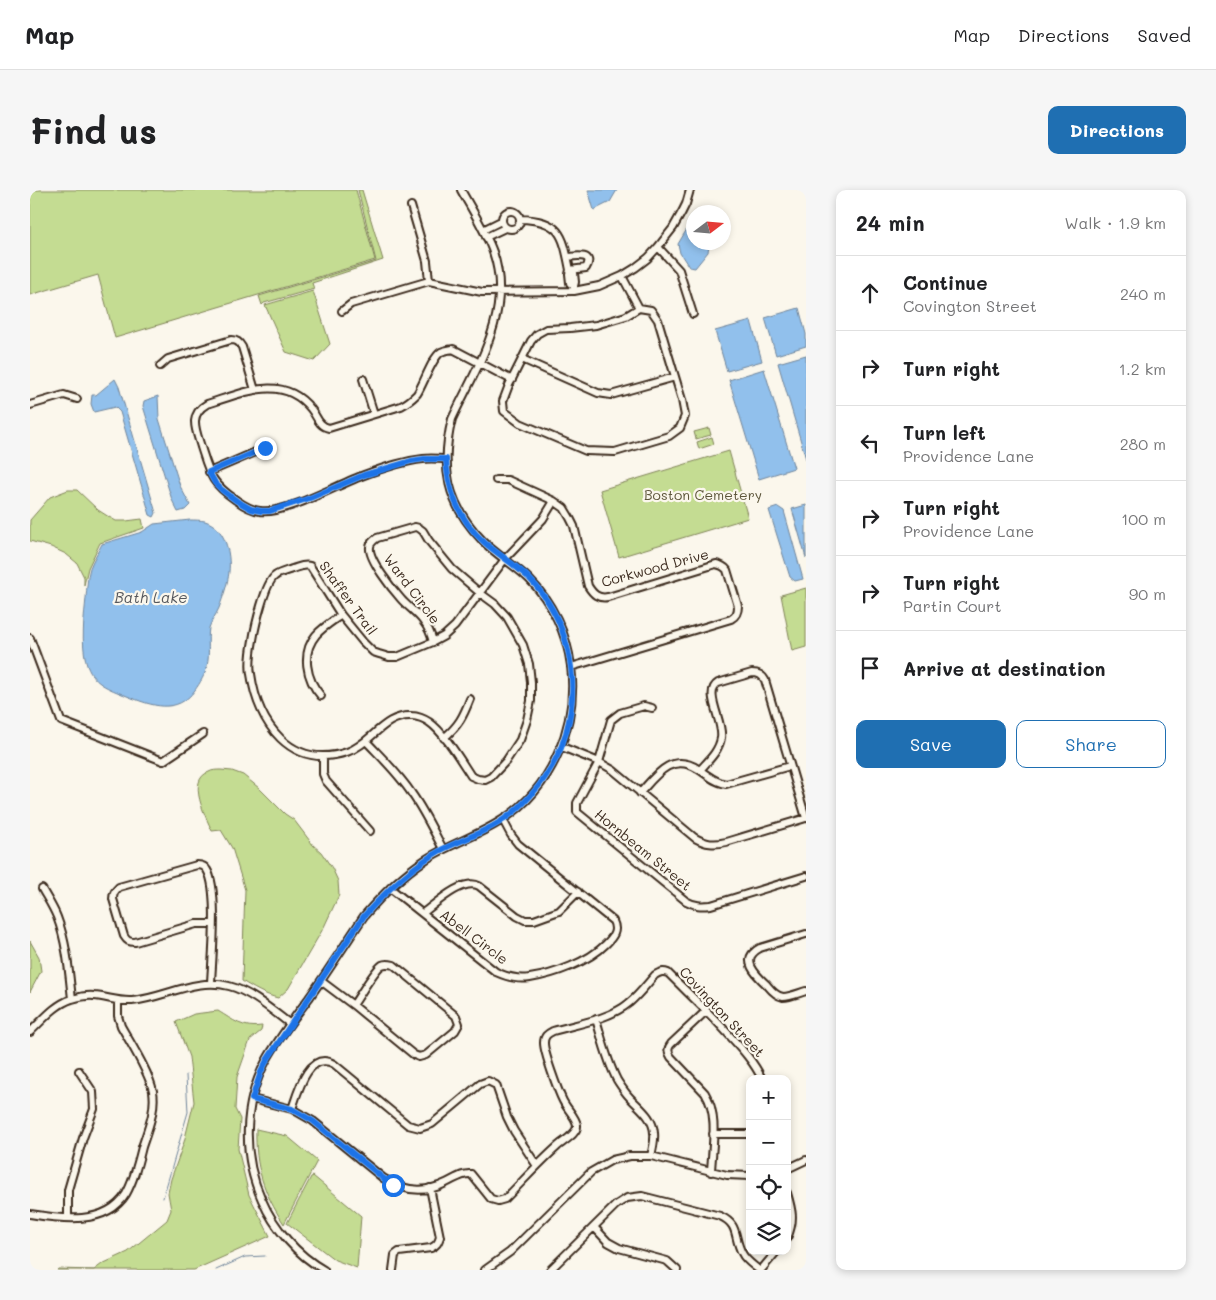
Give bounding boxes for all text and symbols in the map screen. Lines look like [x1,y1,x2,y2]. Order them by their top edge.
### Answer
text: Map [25,19,74,50]
text: Map [953,23,990,47]
text: Directions [1018,23,1110,47]
text: Saved [1138,23,1191,47]
button: Directions [1048,106,1186,154]
text: Find us [30,107,157,153]
north arrow [686,205,731,250]
text: 24 min [856,209,924,236]
text: Walk · 1.9 km [1065,212,1166,233]
text: Continue [903,270,988,295]
icon: ahead [856,279,884,307]
text: 240 m [1120,283,1166,304]
text: Covington Street [903,295,1037,316]
icon: right [856,354,884,382]
text: Turn right [903,356,1000,381]
text: 1.2 km [1119,358,1166,379]
text: Turn left [903,420,986,445]
icon: left [856,429,884,457]
text: 280 m [1120,433,1166,454]
route end [254,437,277,460]
text: Providence Lane [903,445,1034,466]
park label: Boston Cemetery [644,485,762,504]
text: Turn right [903,495,1000,520]
icon: right [856,504,884,532]
text: 100 m [1121,508,1166,529]
text: Providence Lane [903,520,1034,541]
street label: Corkwood Drive [599,544,711,591]
street label: Ward Circle [380,550,445,628]
street label: Shaffer Trail [315,557,382,638]
text: Turn right [903,570,1000,595]
icon: right [856,579,884,607]
text: 90 m [1129,583,1166,604]
water label: Bath Lake [114,587,188,607]
text: Partin Court [903,595,1001,616]
icon: arrive [856,654,884,682]
text: Arrive at destination [903,656,1106,681]
button: Save [856,720,1006,768]
button: Share [1016,720,1166,768]
street label: Hornbeam Street [591,805,696,895]
street label: Abell Circle [436,905,512,968]
street label: Covington Street [675,962,769,1061]
map controls [746,1075,791,1255]
button: + [746,1075,791,1120]
button: − [746,1120,791,1165]
button: locate [746,1165,791,1210]
route start [382,1174,405,1197]
button: layers [746,1210,791,1255]

